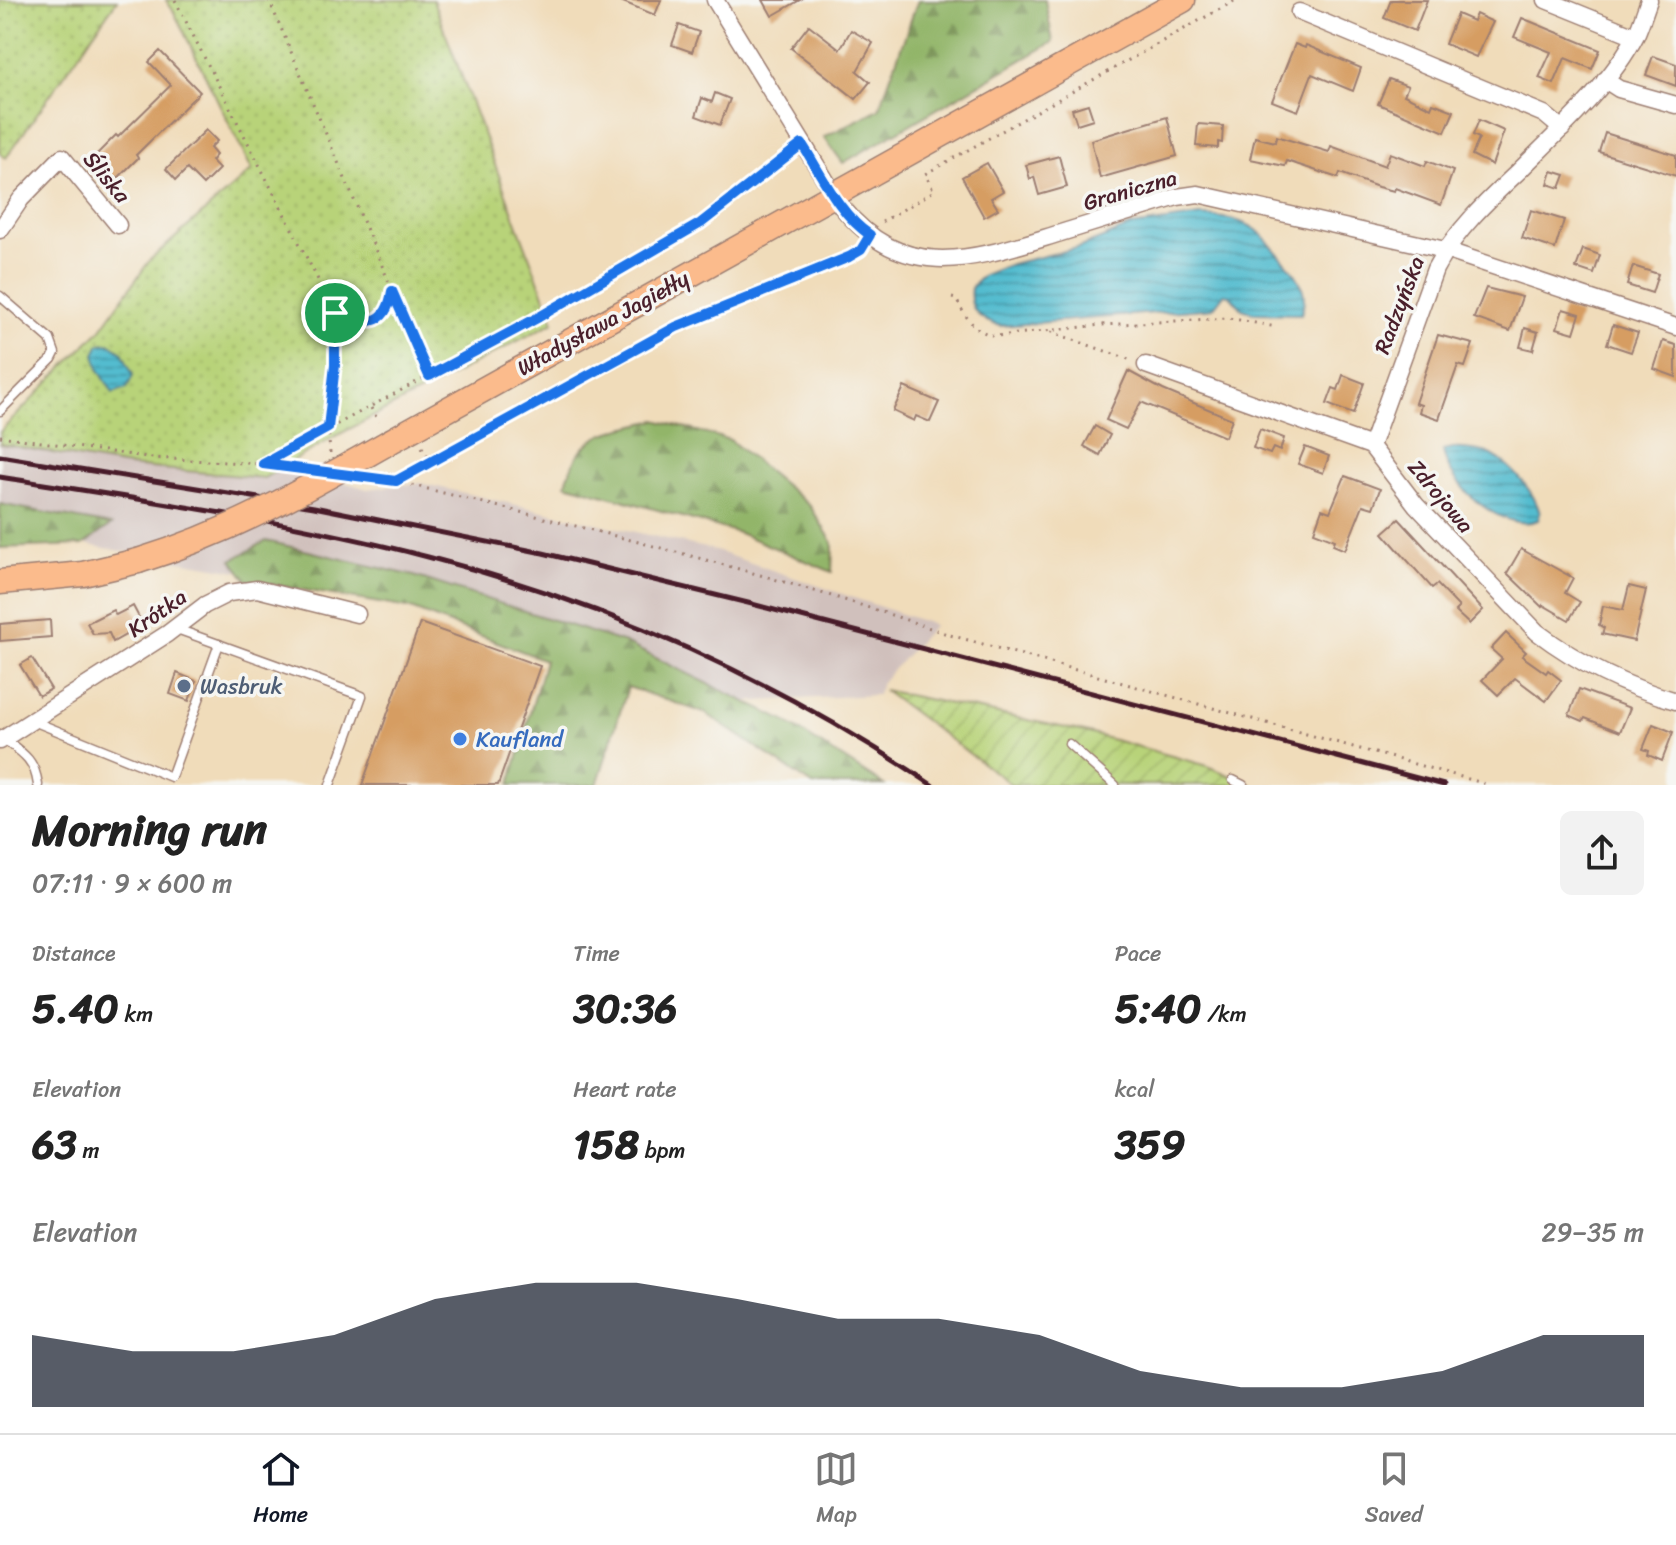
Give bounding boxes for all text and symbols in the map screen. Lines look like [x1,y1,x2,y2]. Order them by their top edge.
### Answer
street label: Śliska [73,142,142,213]
street label: Graniczna [1078,158,1182,222]
street label: Radzyńska [1362,250,1436,360]
street label: Władysława Jagiełły [509,259,697,387]
pin [301,279,369,347]
icon: arrive [313,291,357,335]
street label: Zdrojowa [1398,450,1484,542]
street label: Krótka [119,578,195,648]
place label: Wasbruk [200,667,283,706]
marker: Wasbruk [175,677,193,695]
place label: Kaufland [476,720,564,759]
marker: Kaufland [451,730,469,748]
text: Morning run [32,791,267,869]
button: share [1560,811,1644,895]
text: 07:11 · 9 × 600 m [32,860,232,906]
text: Distance [32,934,116,973]
text: Time [573,934,620,973]
text: Pace [1115,934,1161,973]
text: 5.40 [32,973,119,1044]
text: 30:36 [573,973,677,1044]
text: 5:40 [1115,973,1201,1044]
text: km [119,995,153,1034]
text: /km [1201,995,1247,1034]
text: Elevation [32,1070,121,1109]
text: Heart rate [573,1070,677,1109]
text: kcal [1115,1070,1155,1109]
text: 63 [32,1109,77,1180]
text: 158 [573,1109,639,1180]
text: 359 [1115,1109,1186,1180]
text: m [77,1131,99,1170]
text: bpm [639,1131,685,1170]
text: Elevation [32,1209,137,1255]
text: 29–35 m [1541,1209,1644,1255]
tab: Home [253,1447,308,1534]
tab: Map [814,1447,858,1534]
tab: Saved [1365,1447,1423,1534]

